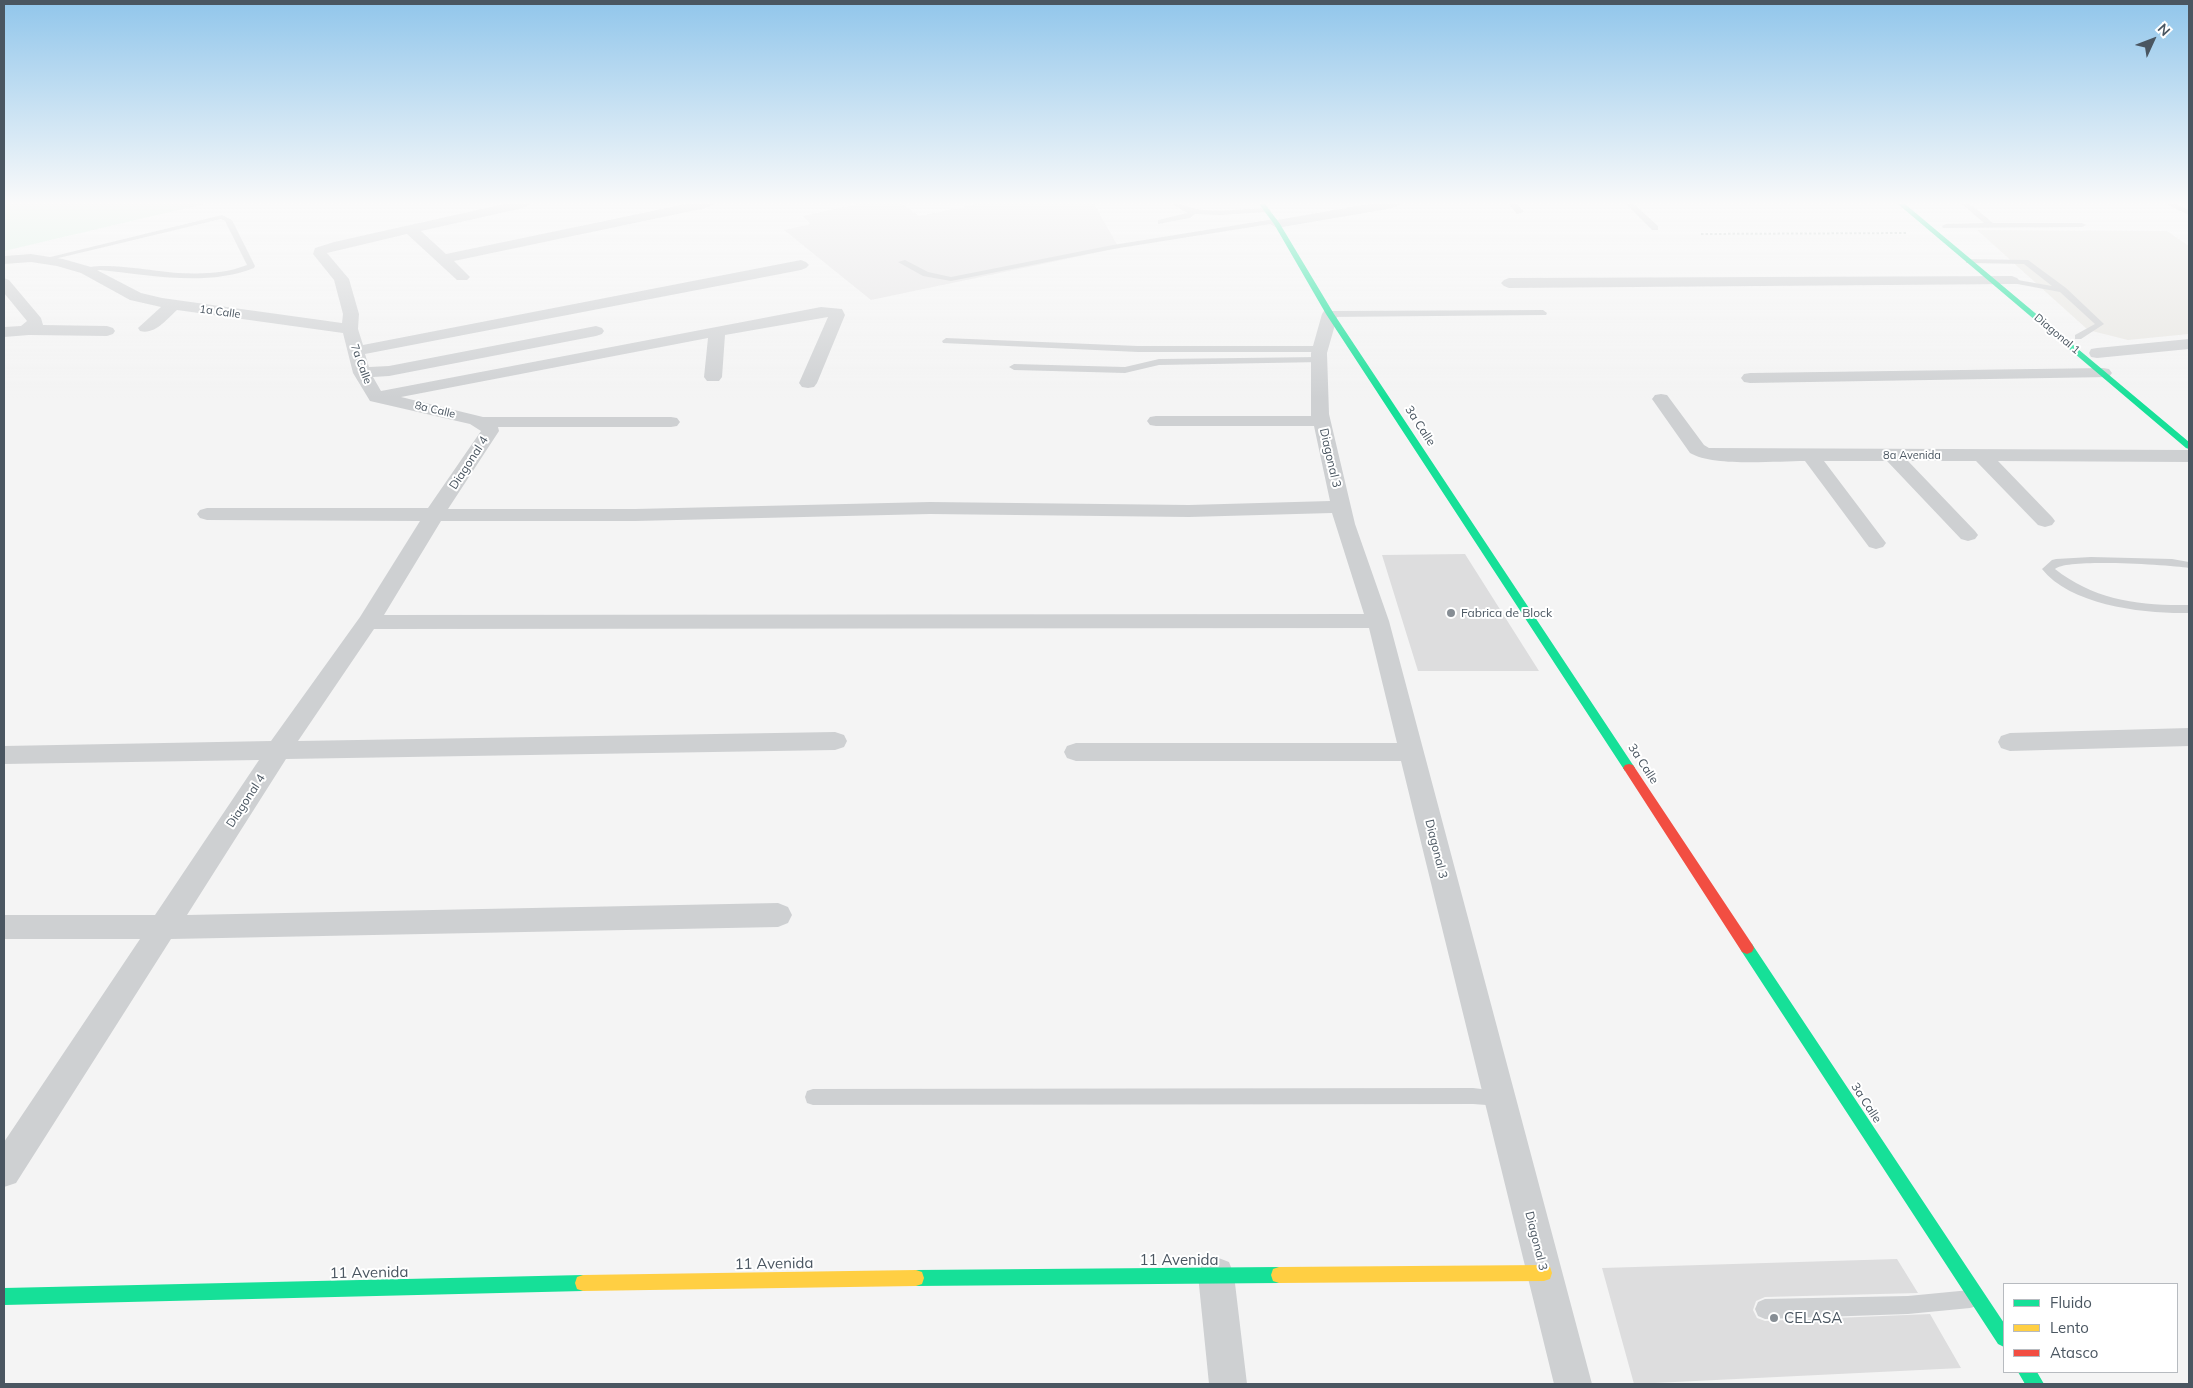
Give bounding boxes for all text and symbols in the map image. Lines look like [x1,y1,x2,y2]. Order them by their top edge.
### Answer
north arrow [2128,15,2178,65]
text: N [2154,20,2174,40]
street label: 1a Calle [199,303,241,321]
street label: Diagonal 1 [2032,311,2082,357]
street label: 7a Calle [348,342,374,386]
street label: 8a Calle [413,399,457,421]
street label: 3a Calle [1402,403,1438,449]
street label: Diagonal 3 [1316,427,1344,489]
street label: Diagonal 4 [446,434,492,492]
street label: 8a Avenida [1883,449,1941,463]
place label: Fabrica de Block [1461,606,1552,620]
marker: Fabrica de Block [1445,607,1457,619]
street label: 3a Calle [1625,741,1661,787]
street label: Diagonal 4 [223,772,269,830]
street label: Diagonal 3 [1422,818,1450,880]
street label: 3a Calle [1848,1080,1884,1126]
street label: Diagonal 3 [1522,1210,1550,1272]
street label: 11 Avenida [1140,1251,1218,1269]
street label: 11 Avenida [734,1254,814,1274]
street label: 11 Avenida [329,1263,409,1283]
legend [2003,1283,2178,1373]
text: Fluido [2050,1293,2092,1312]
place label: CELASA [1784,1309,1842,1327]
marker: CELASA [1768,1312,1780,1324]
text: Lento [2050,1318,2089,1337]
text: Atasco [2050,1343,2098,1362]

